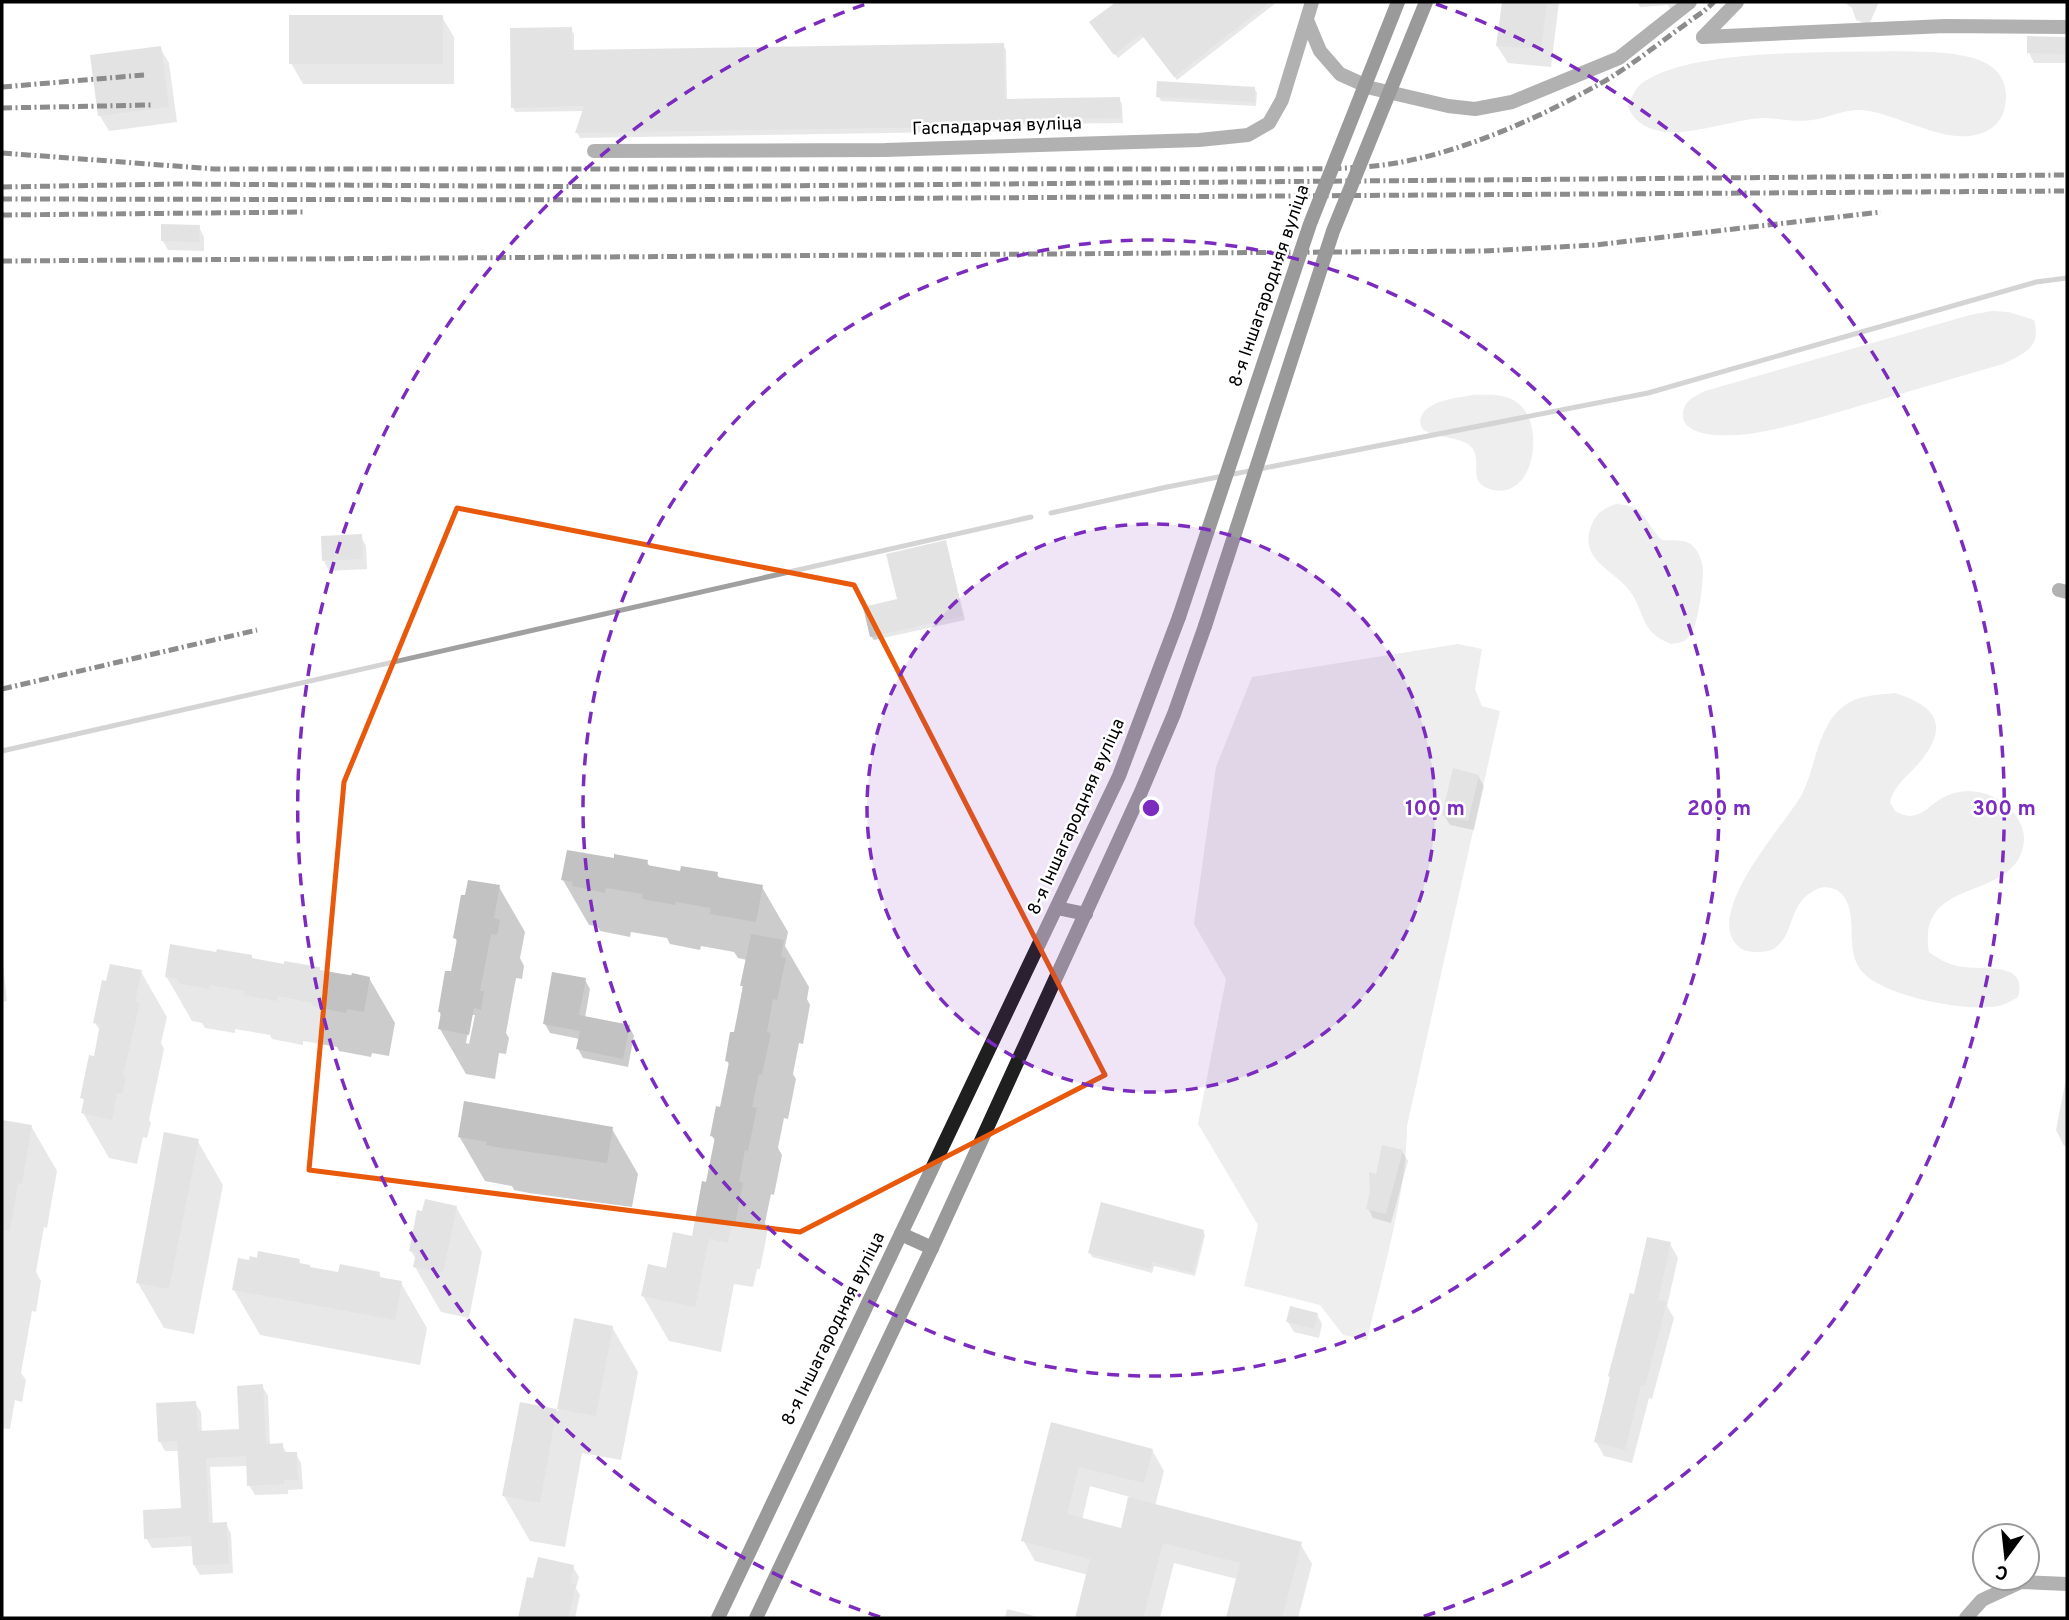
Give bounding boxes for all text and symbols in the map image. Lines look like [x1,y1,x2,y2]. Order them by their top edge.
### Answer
street label: Гаспадарчая вуліца [912,113,1082,141]
street label: 8-я Іншагародняя вуліца [1225,182,1315,390]
street label: 8-я Іншагародняя вуліца [1023,715,1131,919]
centre of rings [1139,796,1163,820]
text: 100 m [1405,796,1465,823]
text: 200 m [1687,796,1751,823]
text: 300 m [1972,796,2036,823]
street label: 8-я Іншагародняя вуліца [777,1228,891,1430]
north arrow [1971,1522,2041,1592]
text: С [1993,1558,2011,1585]

